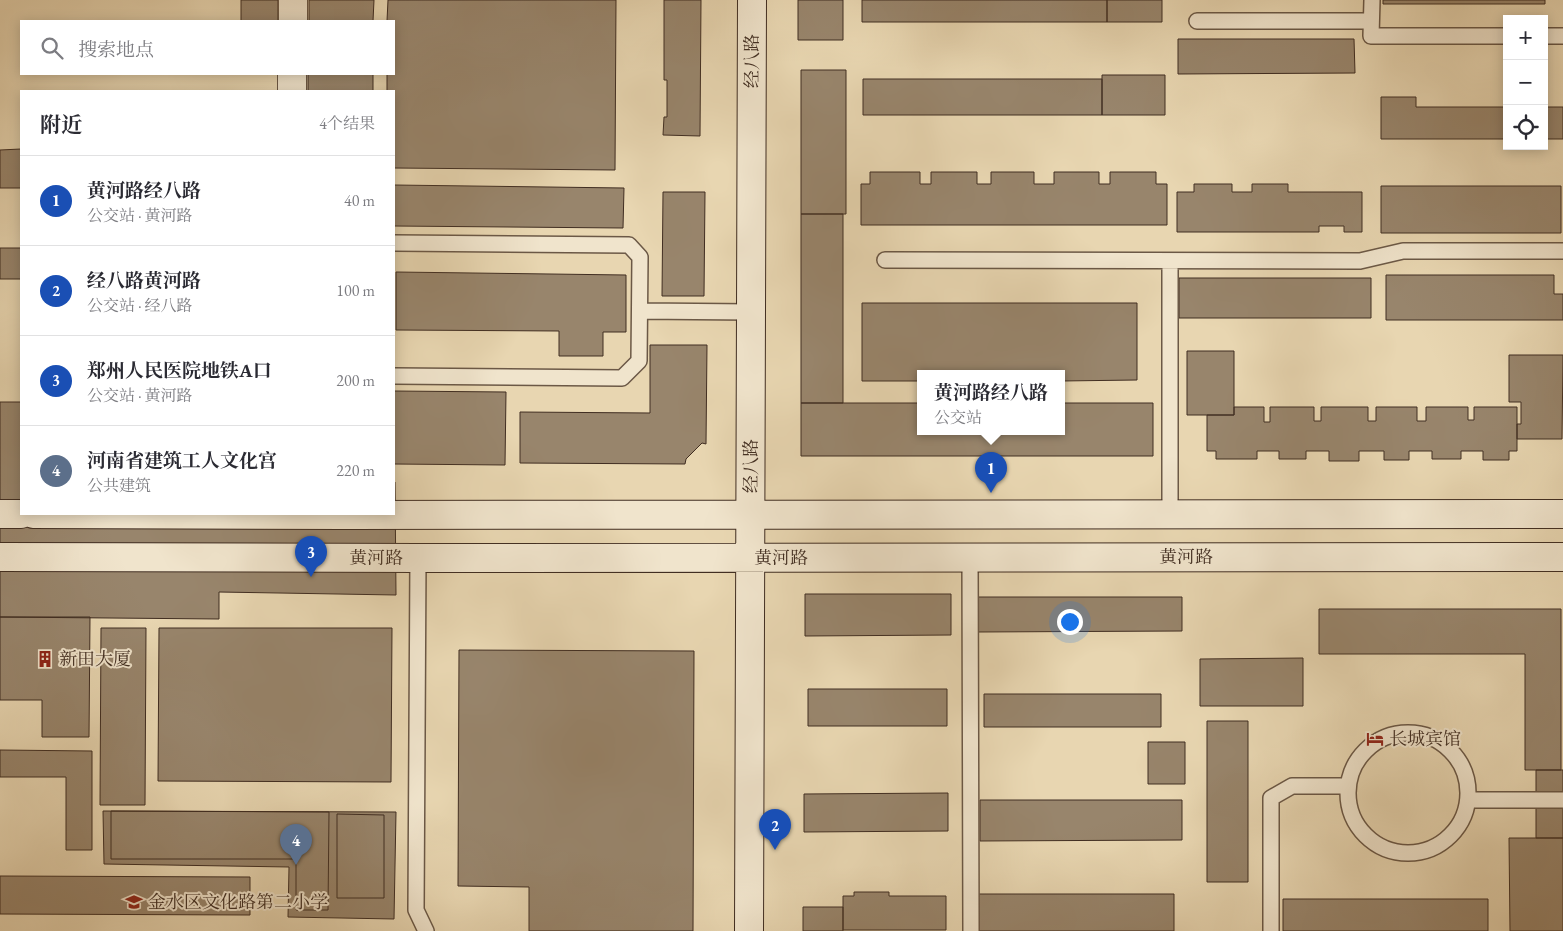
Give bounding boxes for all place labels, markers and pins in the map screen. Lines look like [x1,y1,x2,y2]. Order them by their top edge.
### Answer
pin: 1 [975,452,1007,493]
pin: 3 [295,536,327,577]
place label: 新田大厦 [59,647,131,670]
building icon: 新田大厦 [35,649,55,669]
place label: 长城宾馆 [1389,727,1461,750]
hotel icon: 长城宾馆 [1365,729,1385,749]
pin: 2 [759,809,791,850]
pin: 4 [280,824,312,865]
place label: 金水区文化路第二小学 [148,890,328,913]
school or university icon: 金水区文化路第二小学 [124,892,144,912]

